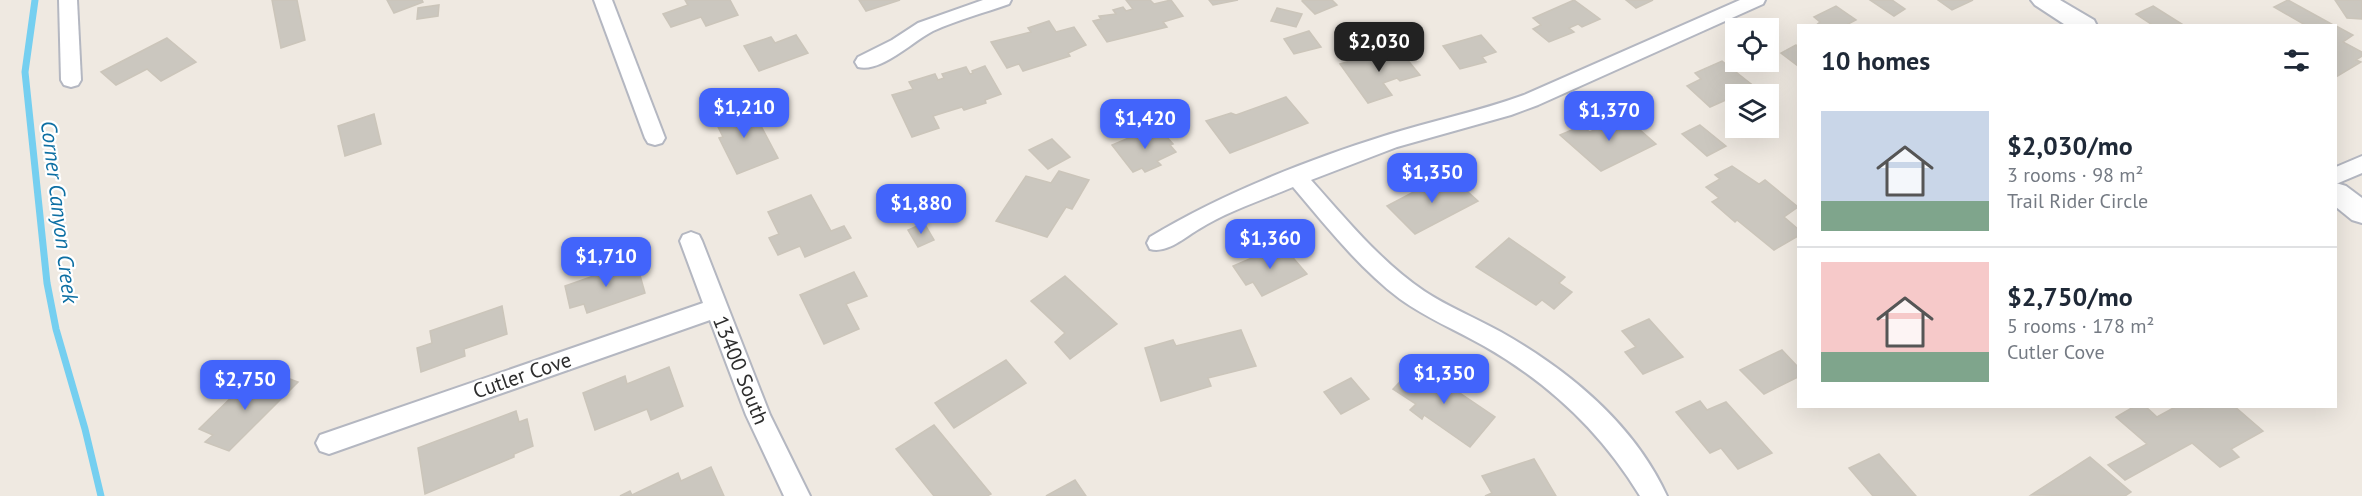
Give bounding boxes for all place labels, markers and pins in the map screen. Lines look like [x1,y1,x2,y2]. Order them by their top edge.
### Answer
pin: $2,030 [1330,22,1428,73]
pin: $1,210 [695,88,793,139]
pin: $1,370 [1560,91,1658,142]
pin: $1,420 [1096,99,1194,150]
pin: $1,350 [1383,153,1481,204]
pin: $1,880 [872,184,970,235]
pin: $1,360 [1221,219,1319,270]
pin: $1,710 [557,237,655,288]
pin: $1,350 [1395,354,1493,405]
pin: $2,750 [196,360,294,411]

